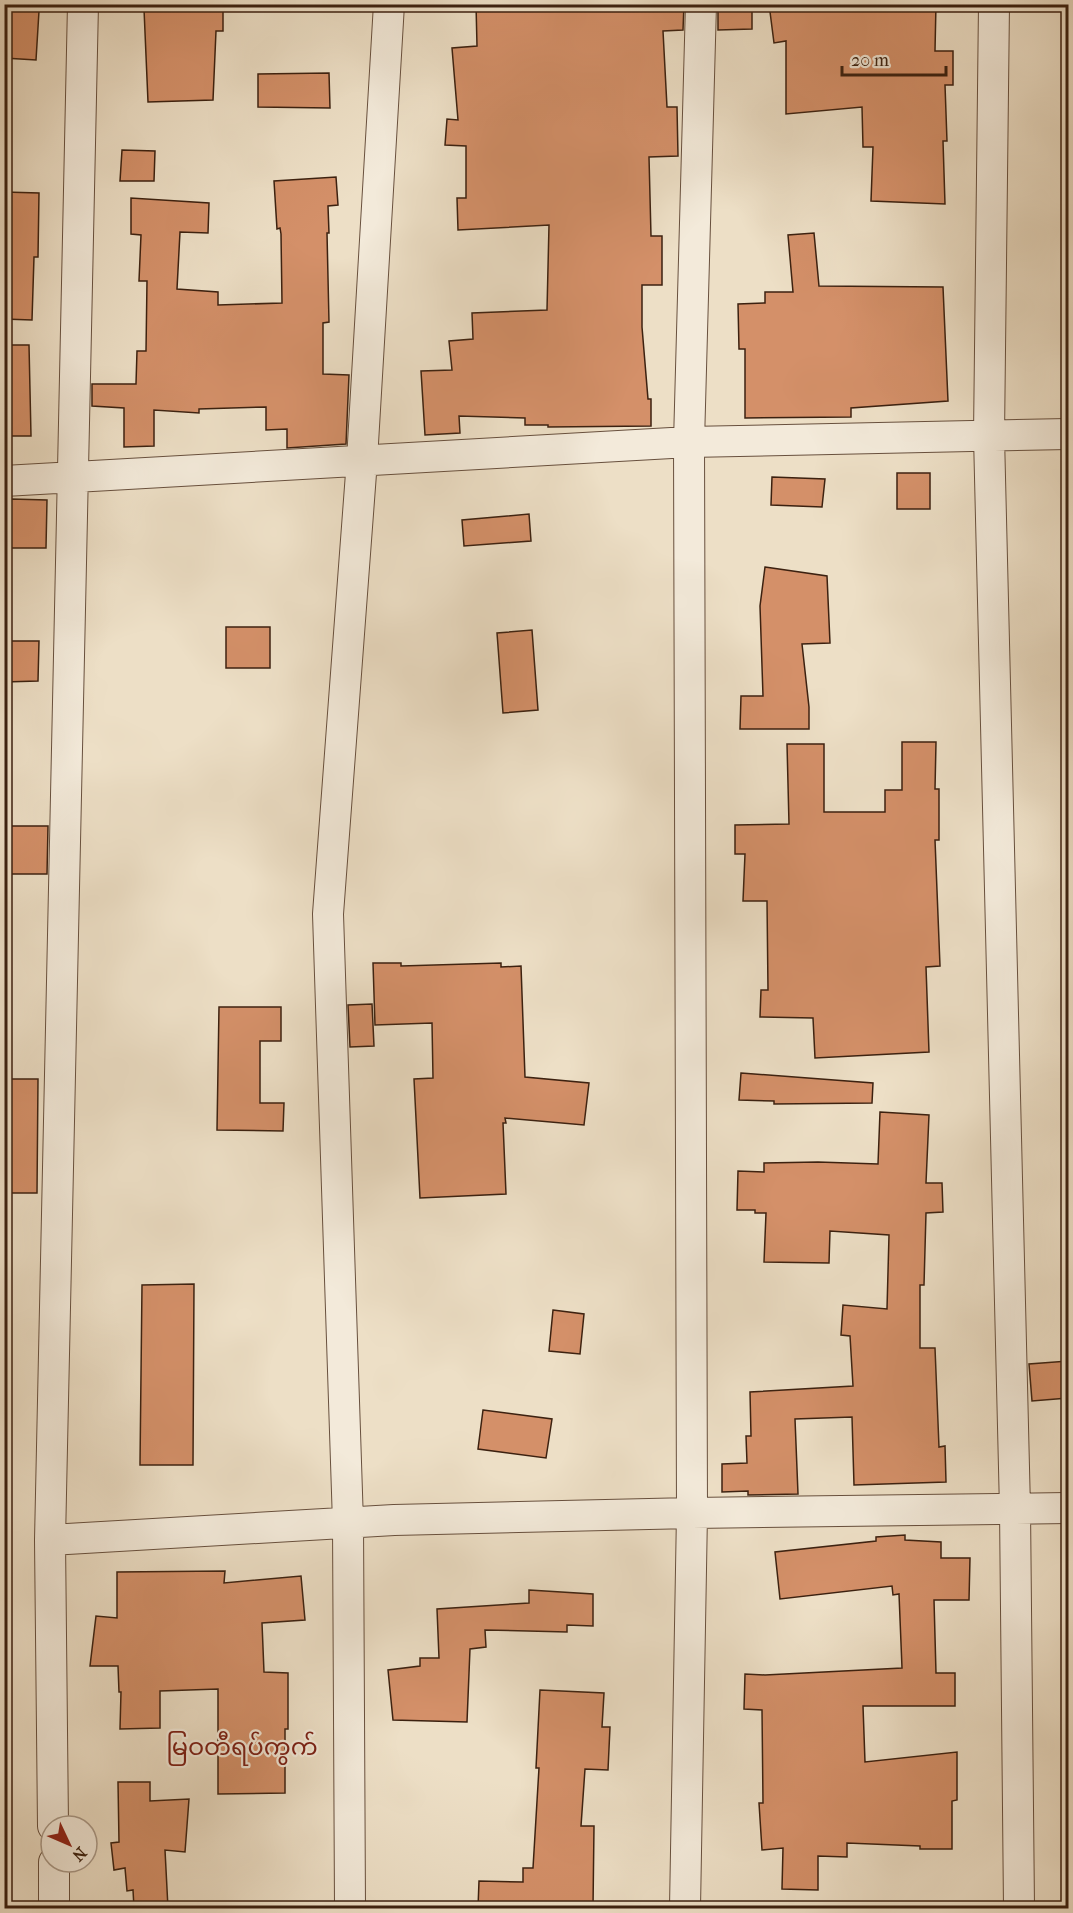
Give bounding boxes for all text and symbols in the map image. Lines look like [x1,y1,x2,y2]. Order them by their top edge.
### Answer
scale bar [842,39,946,77]
text: 20 m [851,50,889,71]
district label: မြဝတီရပ်ကွက် [166,1731,318,1766]
north arrow [39,1814,99,1874]
text: N [68,1843,90,1866]

